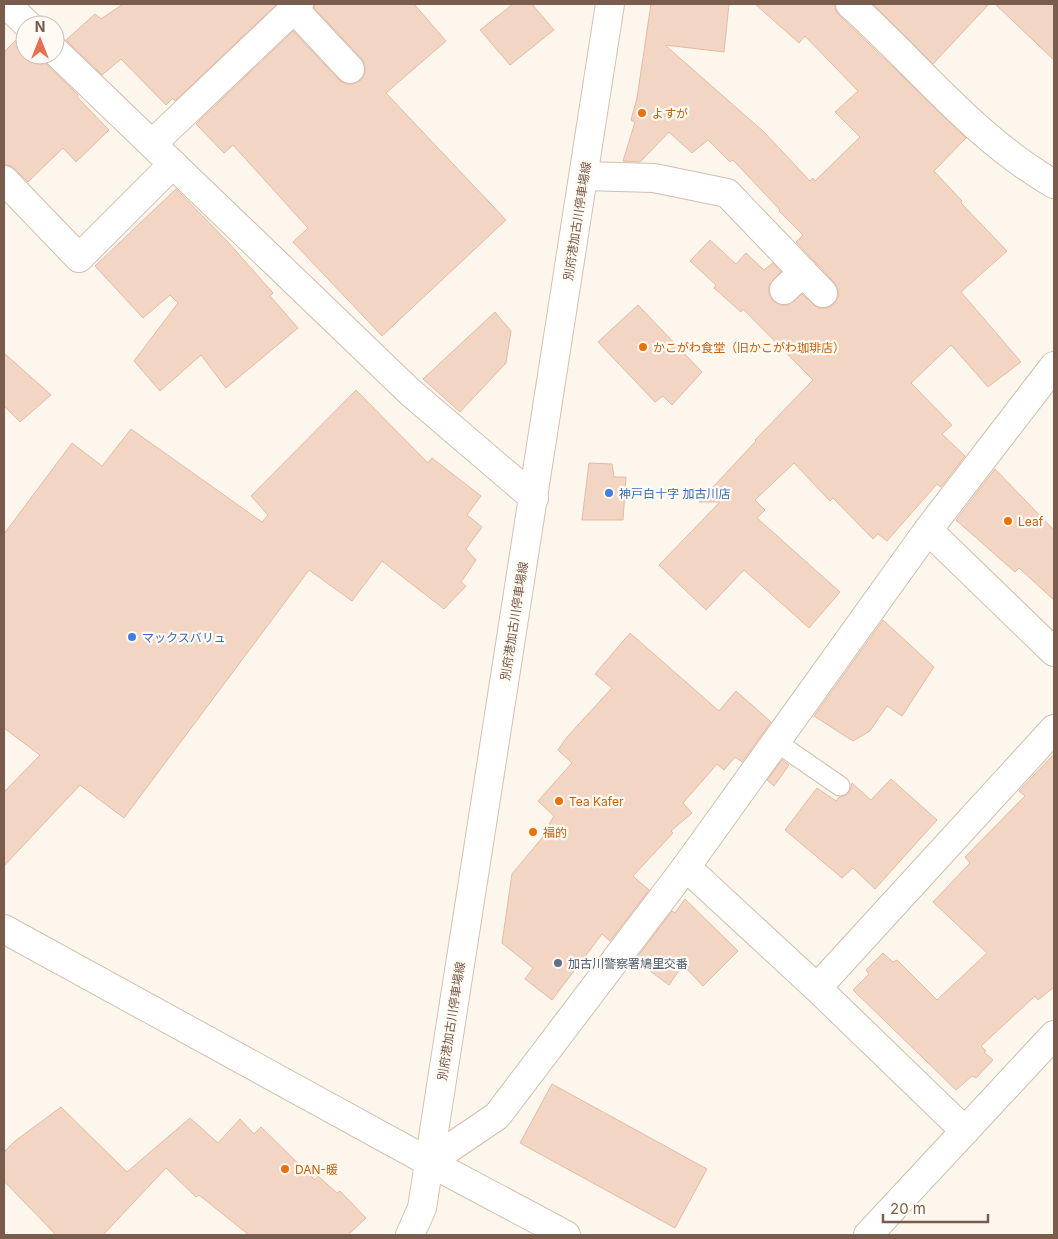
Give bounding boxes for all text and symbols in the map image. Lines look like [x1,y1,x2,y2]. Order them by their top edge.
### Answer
north arrow [15,15,65,65]
text: N [35,18,45,35]
place label: よすが [652,106,688,121]
marker: よすが [636,107,648,119]
street label: 別府港加古川停車場線 [560,161,594,281]
place label: かこがわ食堂（旧かこがわ珈琲店） [653,340,845,355]
marker: かこがわ食堂（旧かこがわ珈琲店） [637,341,649,353]
place label: 神戸白十字 加古川店 [619,486,730,501]
marker: 神戸白十字 加古川店 [603,487,615,499]
place label: Leaf [1018,514,1044,529]
marker: Leaf [1002,515,1014,527]
street label: 別府港加古川停車場線 [497,561,531,681]
place label: マックスバリュ [142,630,226,645]
marker: マックスバリュ [126,631,138,643]
place label: Tea Kafer [569,794,624,809]
marker: Tea Kafer [553,795,565,807]
place label: 福的 [543,825,567,840]
marker: 福的 [527,826,539,838]
place label: 加古川警察署鳩里交番 [568,956,688,971]
marker: 加古川警察署鳩里交番 [552,957,564,969]
street label: 別府港加古川停車場線 [434,961,468,1081]
place label: DAN-暖 [295,1162,338,1177]
marker: DAN-暖 [279,1163,291,1175]
scale bar [883,1192,988,1224]
text: 20 m [890,1199,926,1218]

